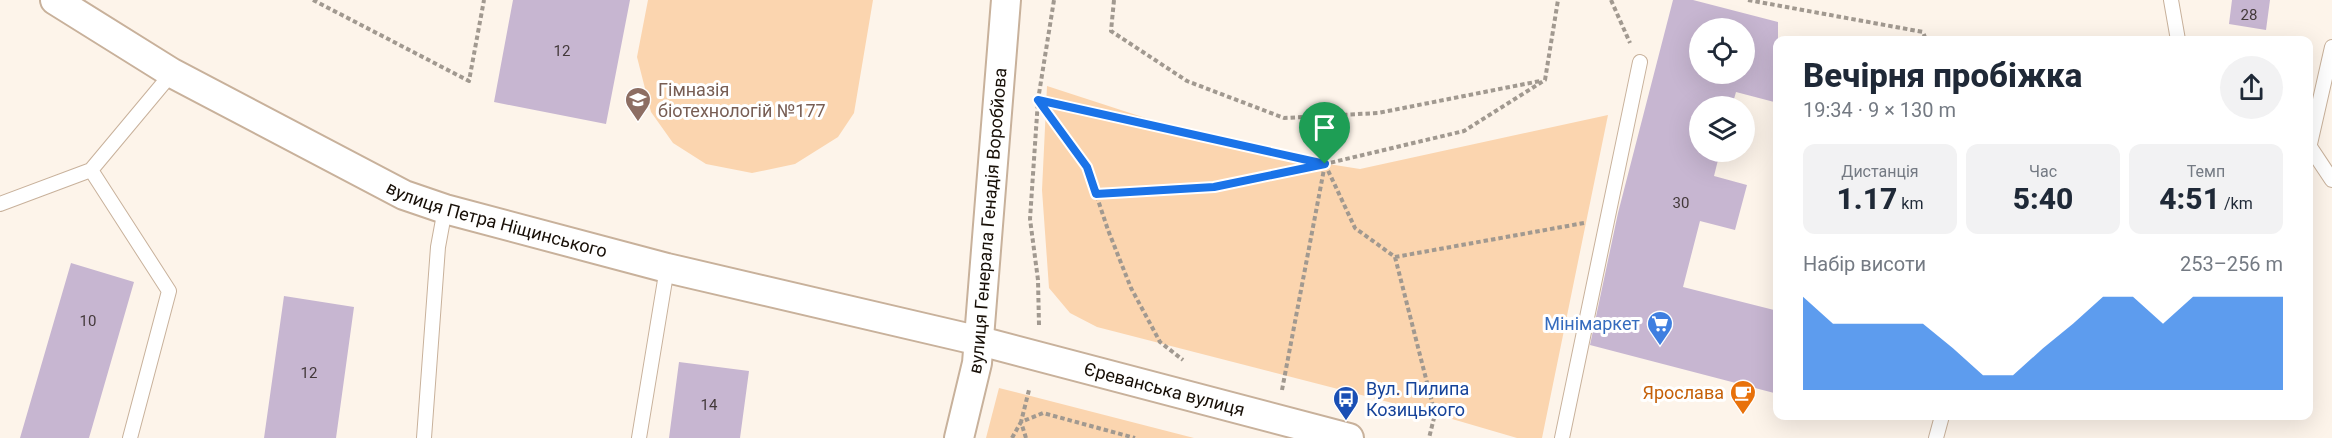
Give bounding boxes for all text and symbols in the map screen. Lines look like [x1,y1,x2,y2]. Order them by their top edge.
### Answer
house number: 28 [2241,6,2257,24]
map controls [1689,18,1755,162]
button: locate [1689,18,1755,84]
house number: 12 [554,42,570,60]
text: Вечірня пробіжка [1803,56,2082,95]
button: share [2220,56,2283,119]
street label: вулиця Генерала Генадія Воробйова [964,67,1011,376]
place label: Гімназія біотехнологій №177 [658,79,826,121]
school or university icon: Гімназія біотехнологій №177 [623,85,653,123]
button: layers [1689,96,1755,162]
text: 19:34 · 9 × 130 m [1803,98,1956,122]
pin [1299,102,1350,164]
icon: arrive [1308,111,1341,144]
text: Дистанція [1841,162,1919,181]
text: Час [2029,162,2057,181]
text: Темп [2187,162,2225,181]
street label: вулиця Петра Ніщинського [383,177,609,262]
text: 1.17 [1837,181,1897,216]
text: 5:40 [2013,181,2073,216]
text: 4:51 [2159,181,2220,216]
house number: 30 [1673,194,1689,212]
text: km [1897,194,1923,213]
text: /km [2220,194,2253,213]
text: Набір висоти [1803,252,1926,276]
text: 253–256 m [2180,252,2283,276]
supermarket icon: Мінімаркет [1645,309,1675,347]
house number: 10 [80,312,96,330]
place label: Мінімаркет [1544,313,1640,334]
street label: Єреванська вулиця [1082,358,1247,420]
house number: 12 [301,364,317,382]
place label: Вул. Пилипа Козицького [1366,378,1469,420]
cafe icon: Ярослава [1728,378,1758,416]
place label: Ярослава [1642,382,1724,403]
bus stop icon: Вул. Пилипа Козицького [1331,384,1361,422]
house number: 14 [701,396,718,414]

